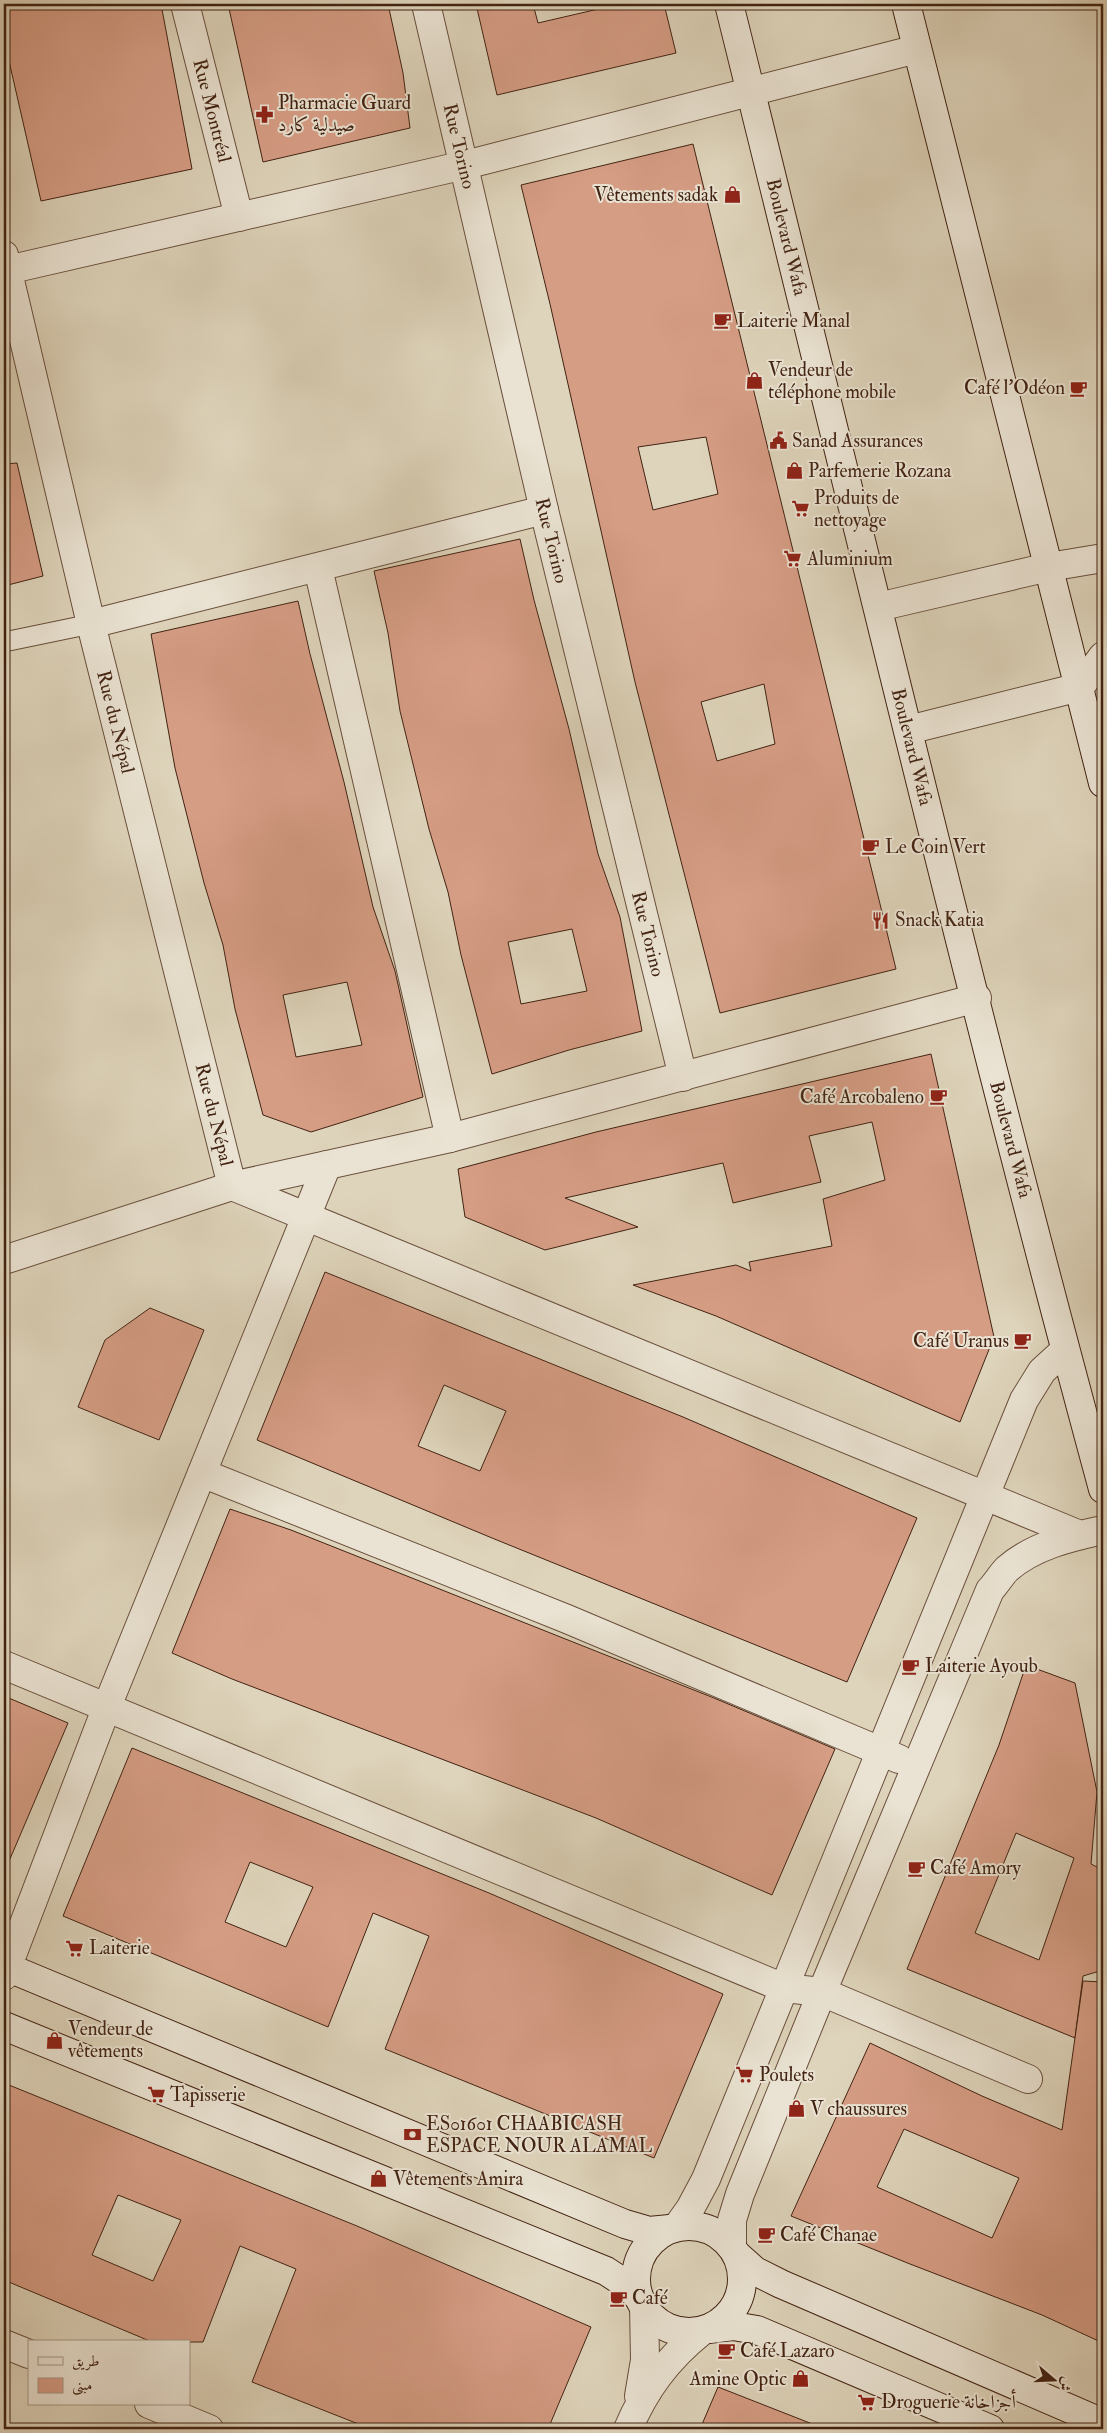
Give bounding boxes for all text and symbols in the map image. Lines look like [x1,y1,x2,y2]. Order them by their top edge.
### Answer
street label: Rue Montréal [187,56,237,165]
place label: Pharmacie Guard صيدلية كارد [278,91,412,137]
street label: Rue Torino [438,101,481,191]
pharmacy icon: Pharmacie Guard صيدلية كارد [254,104,274,124]
street label: Boulevard Wafa [761,176,813,298]
place label: Vêtements sadak [594,183,718,207]
shop icon: Vêtements sadak [722,185,742,205]
place label: Laiterie Manal [737,309,850,333]
cafe icon: Laiterie Manal [713,311,733,331]
place label: Vendeur de téléphone mobile [768,358,896,405]
shop icon: Vendeur de téléphone mobile [744,371,764,391]
place label: Café l'Odéon [964,376,1065,400]
cafe icon: Café l'Odéon [1069,378,1089,398]
place label: Sanad Assurances [792,429,923,453]
public building icon: Sanad Assurances [768,431,788,451]
place label: Parfemerie Rozana [808,459,952,483]
shop icon: Parfemerie Rozana [784,461,804,481]
place label: Produits de nettoyage [814,486,899,532]
street label: Rue Torino [530,495,574,586]
supermarket icon: Produits de nettoyage [790,499,810,519]
place label: Aluminium [806,547,893,571]
supermarket icon: Aluminium [783,549,803,569]
street label: Rue du Népal [91,668,140,776]
street label: Boulevard Wafa [886,686,938,808]
place label: Le Coin Vert [885,835,986,859]
cafe icon: Le Coin Vert [861,837,881,857]
street label: Rue Torino [626,889,670,979]
place label: Snack Katia [895,908,984,932]
restaurant icon: Snack Katia [871,910,891,930]
street label: Rue du Népal [190,1061,239,1169]
street label: Boulevard Wafa [984,1079,1037,1201]
place label: Café Arcobaleno [800,1085,924,1109]
cafe icon: Café Arcobaleno [928,1087,948,1107]
place label: Café Uranus [913,1329,1009,1353]
cafe icon: Café Uranus [1013,1331,1033,1351]
place label: Laiterie Ayoub [925,1654,1038,1678]
cafe icon: Laiterie Ayoub [901,1656,921,1676]
place label: Café Amory [930,1856,1022,1880]
cafe icon: Café Amory [906,1858,926,1878]
place label: Laiterie [89,1936,150,1960]
supermarket icon: Laiterie [65,1938,85,1958]
place label: Vendeur de vêtements [67,2017,153,2063]
shop icon: Vendeur de vêtements [44,2030,64,2050]
place label: Poulets [759,2063,814,2087]
supermarket icon: Poulets [735,2065,755,2085]
place label: Tapisserie [170,2083,245,2108]
supermarket icon: Tapisserie [146,2085,166,2105]
place label: V chaussures [810,2097,907,2121]
shop icon: V chaussures [786,2099,806,2119]
place label: ES01601 CHAABICASH ESPACE NOUR ALAMAL [426,2112,653,2158]
bank icon: ES01601 CHAABICASH ESPACE NOUR ALAMAL [402,2125,422,2145]
place label: Vêtements Amira [393,2167,523,2191]
shop icon: Vêtements Amira [369,2169,389,2189]
place label: Café Chanae [780,2223,877,2247]
cafe icon: Café Chanae [756,2225,776,2245]
place label: Café [632,2286,668,2310]
cafe icon: Café [608,2288,628,2308]
place label: Café Lazaro [740,2339,834,2363]
legend [28,2340,190,2406]
cafe icon: Café Lazaro [716,2341,736,2361]
text: طريق [72,2352,99,2371]
north arrow [1030,2356,1080,2406]
place label: Amine Optic [689,2367,787,2392]
shop icon: Amine Optic [791,2369,811,2389]
text: ش [1055,2375,1076,2394]
text: مبنى [72,2376,92,2396]
place label: Droguerie أجزاخانة [881,2389,1016,2414]
supermarket icon: Droguerie أجزاخانة [857,2392,877,2412]

